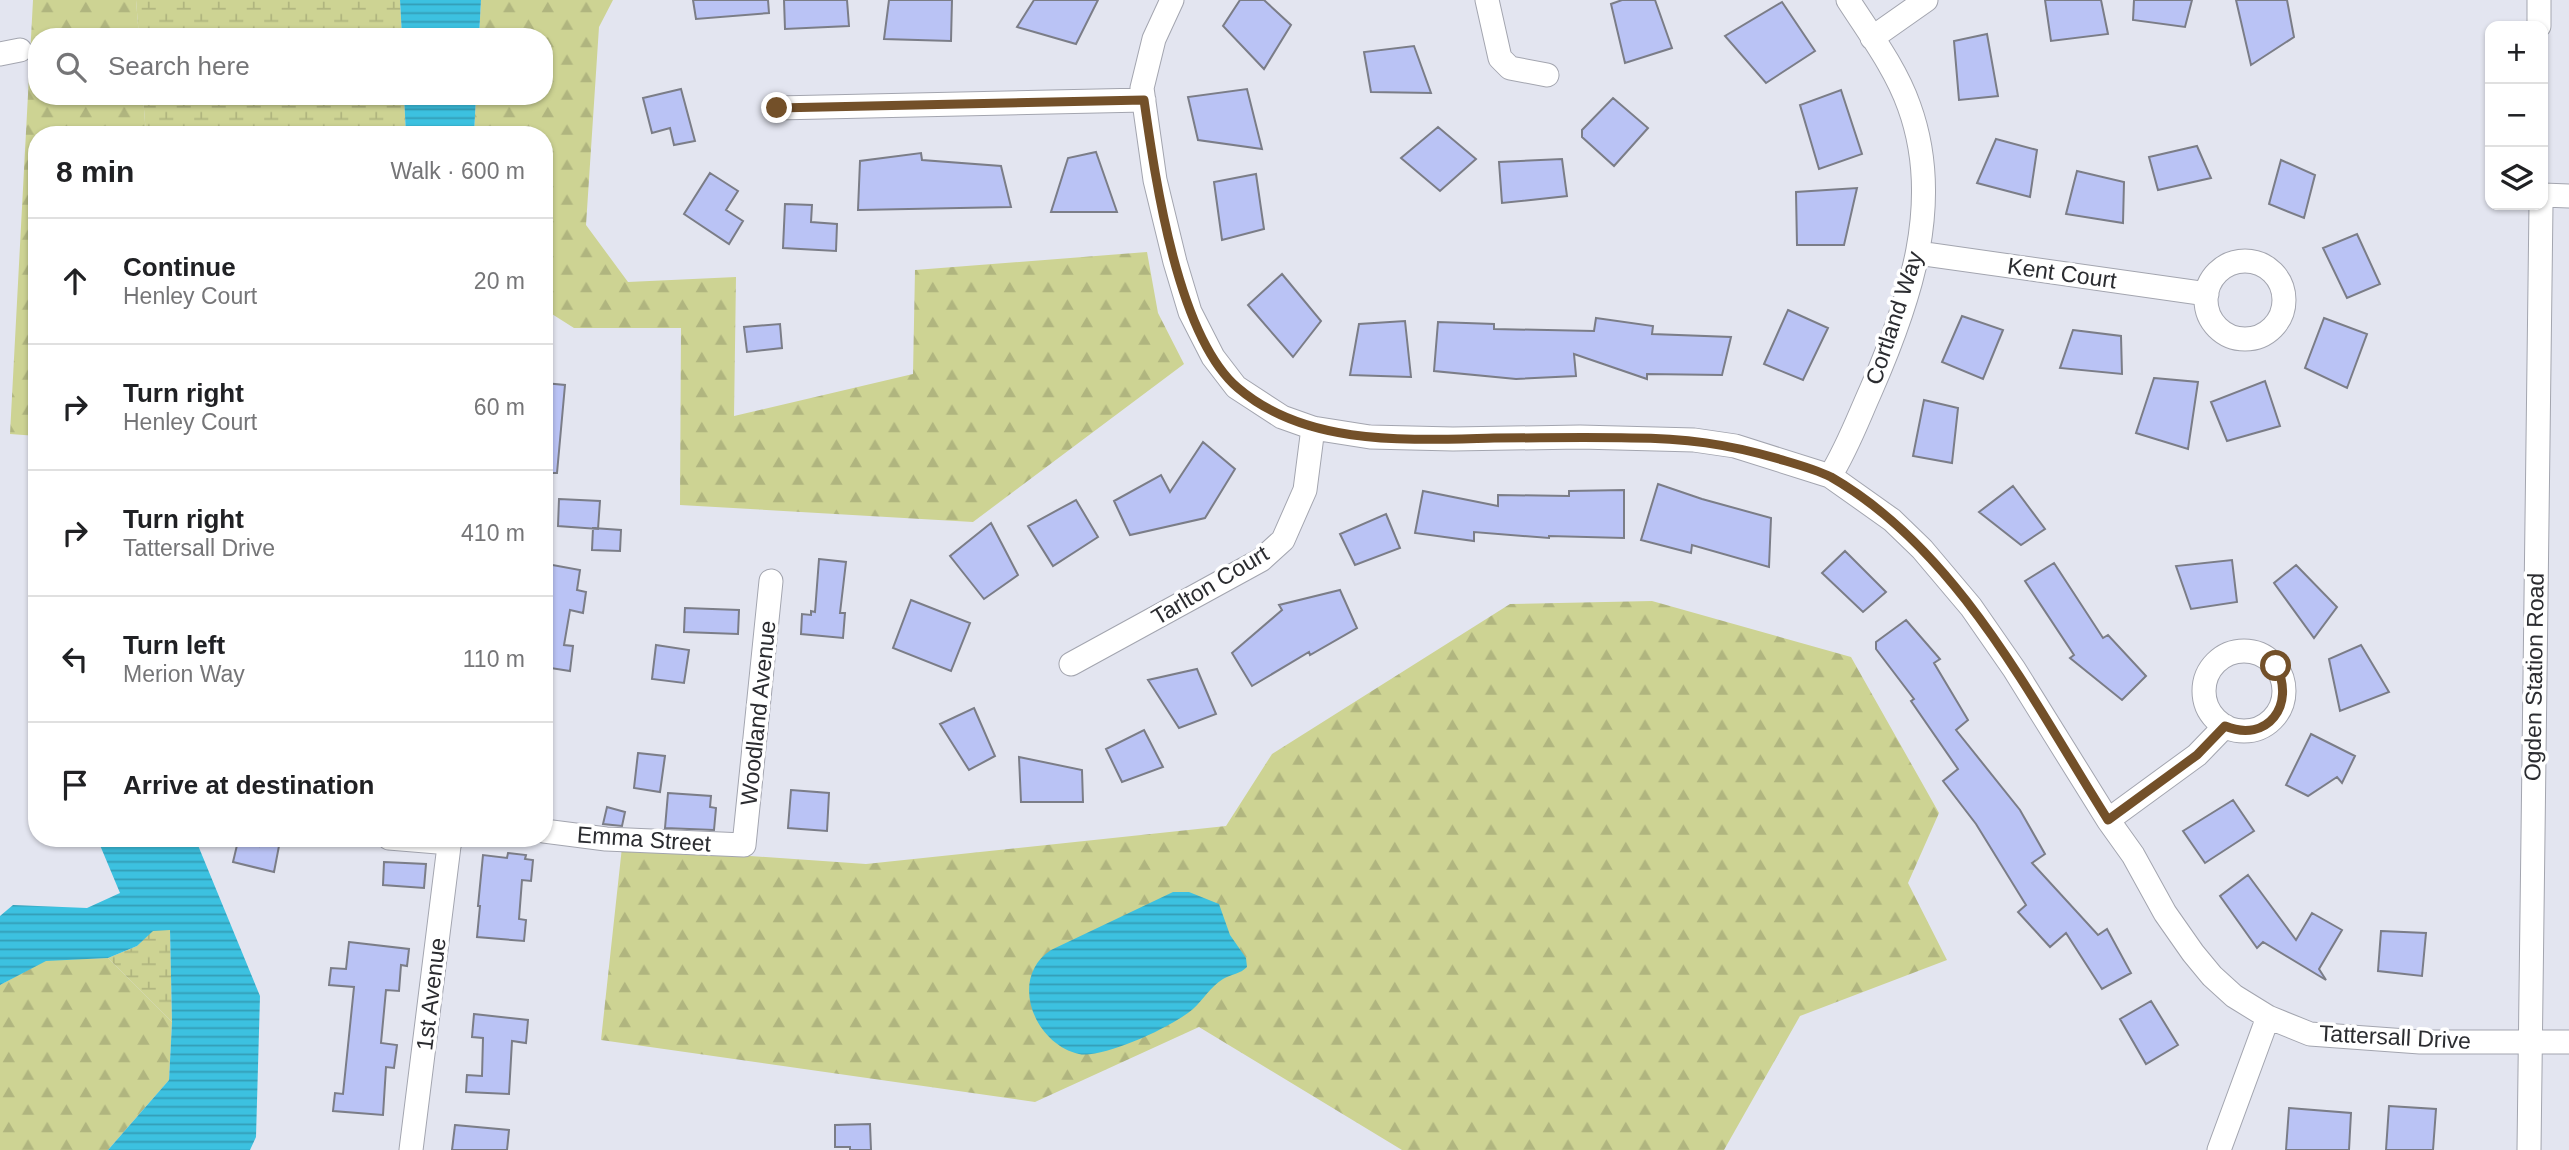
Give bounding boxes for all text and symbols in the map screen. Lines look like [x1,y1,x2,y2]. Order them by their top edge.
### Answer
map controls [2485,21,2548,210]
button: + [2485,21,2548,84]
search box [28,28,553,105]
icon: search [52,48,90,86]
text: Search here [108,51,250,81]
button: − [2485,84,2548,147]
route end [761,92,792,123]
button: layers [2485,147,2548,210]
text: 8 min [56,155,134,188]
text: Walk · 600 m [390,158,525,184]
street label: Cortland Way [1860,248,1928,388]
text: Continue [123,252,236,282]
street label: Kent Court [2006,252,2119,294]
icon: ahead [56,262,94,300]
text: 20 m [474,268,525,294]
text: Henley Court [123,283,257,309]
text: Turn right [123,378,244,408]
icon: right [56,388,94,426]
text: 60 m [474,394,525,420]
text: Henley Court [123,409,257,435]
text: Turn right [123,504,244,534]
icon: right [56,514,94,552]
text: 410 m [461,520,525,546]
text: Tattersall Drive [123,535,275,561]
street label: Tarlton Court [1147,540,1274,630]
street label: Ogden Station Road [2519,573,2549,781]
street label: Woodland Avenue [735,619,781,807]
text: Turn left [123,630,225,660]
icon: left [56,640,94,678]
text: 110 m [463,646,525,672]
route start [2260,650,2291,681]
text: Merion Way [123,661,245,687]
icon: arrive [56,766,94,804]
text: Arrive at destination [123,770,374,800]
street label: Emma Street [576,821,712,857]
street label: 1st Avenue [411,936,451,1052]
street label: Tattersall Drive [2318,1020,2472,1054]

